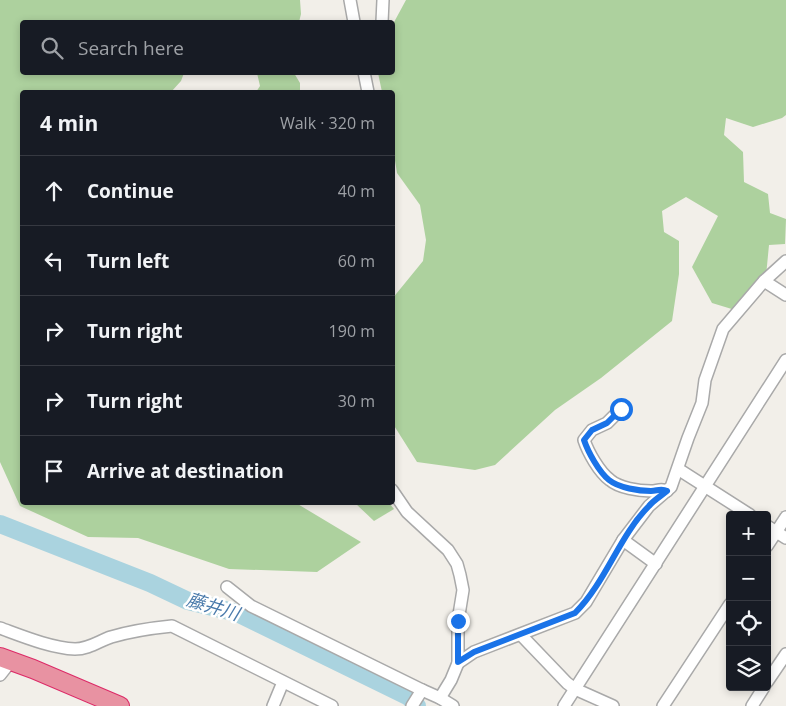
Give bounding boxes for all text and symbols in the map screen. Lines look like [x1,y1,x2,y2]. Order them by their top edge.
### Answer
search box [20,20,395,75]
icon: search [38,34,66,62]
text: Search here [78,35,184,61]
text: 4 min [40,109,98,137]
text: Walk · 320 m [280,112,375,134]
icon: ahead [40,177,68,205]
text: Continue [87,178,174,204]
text: 40 m [338,180,375,202]
icon: left [40,247,68,275]
text: Turn left [87,248,169,274]
text: 60 m [338,250,375,272]
icon: right [40,317,68,345]
text: Turn right [87,318,182,344]
text: 190 m [329,320,375,342]
icon: right [40,387,68,415]
text: Turn right [87,388,182,414]
text: 30 m [338,390,375,412]
route start [610,398,633,421]
icon: arrive [40,457,68,485]
text: Arrive at destination [87,458,284,484]
map controls [726,511,771,691]
button: + [726,511,771,556]
button: − [726,556,771,601]
water label: 藤井川 [184,587,245,626]
button: locate [726,601,771,646]
route end [447,610,470,633]
button: layers [726,646,771,691]

